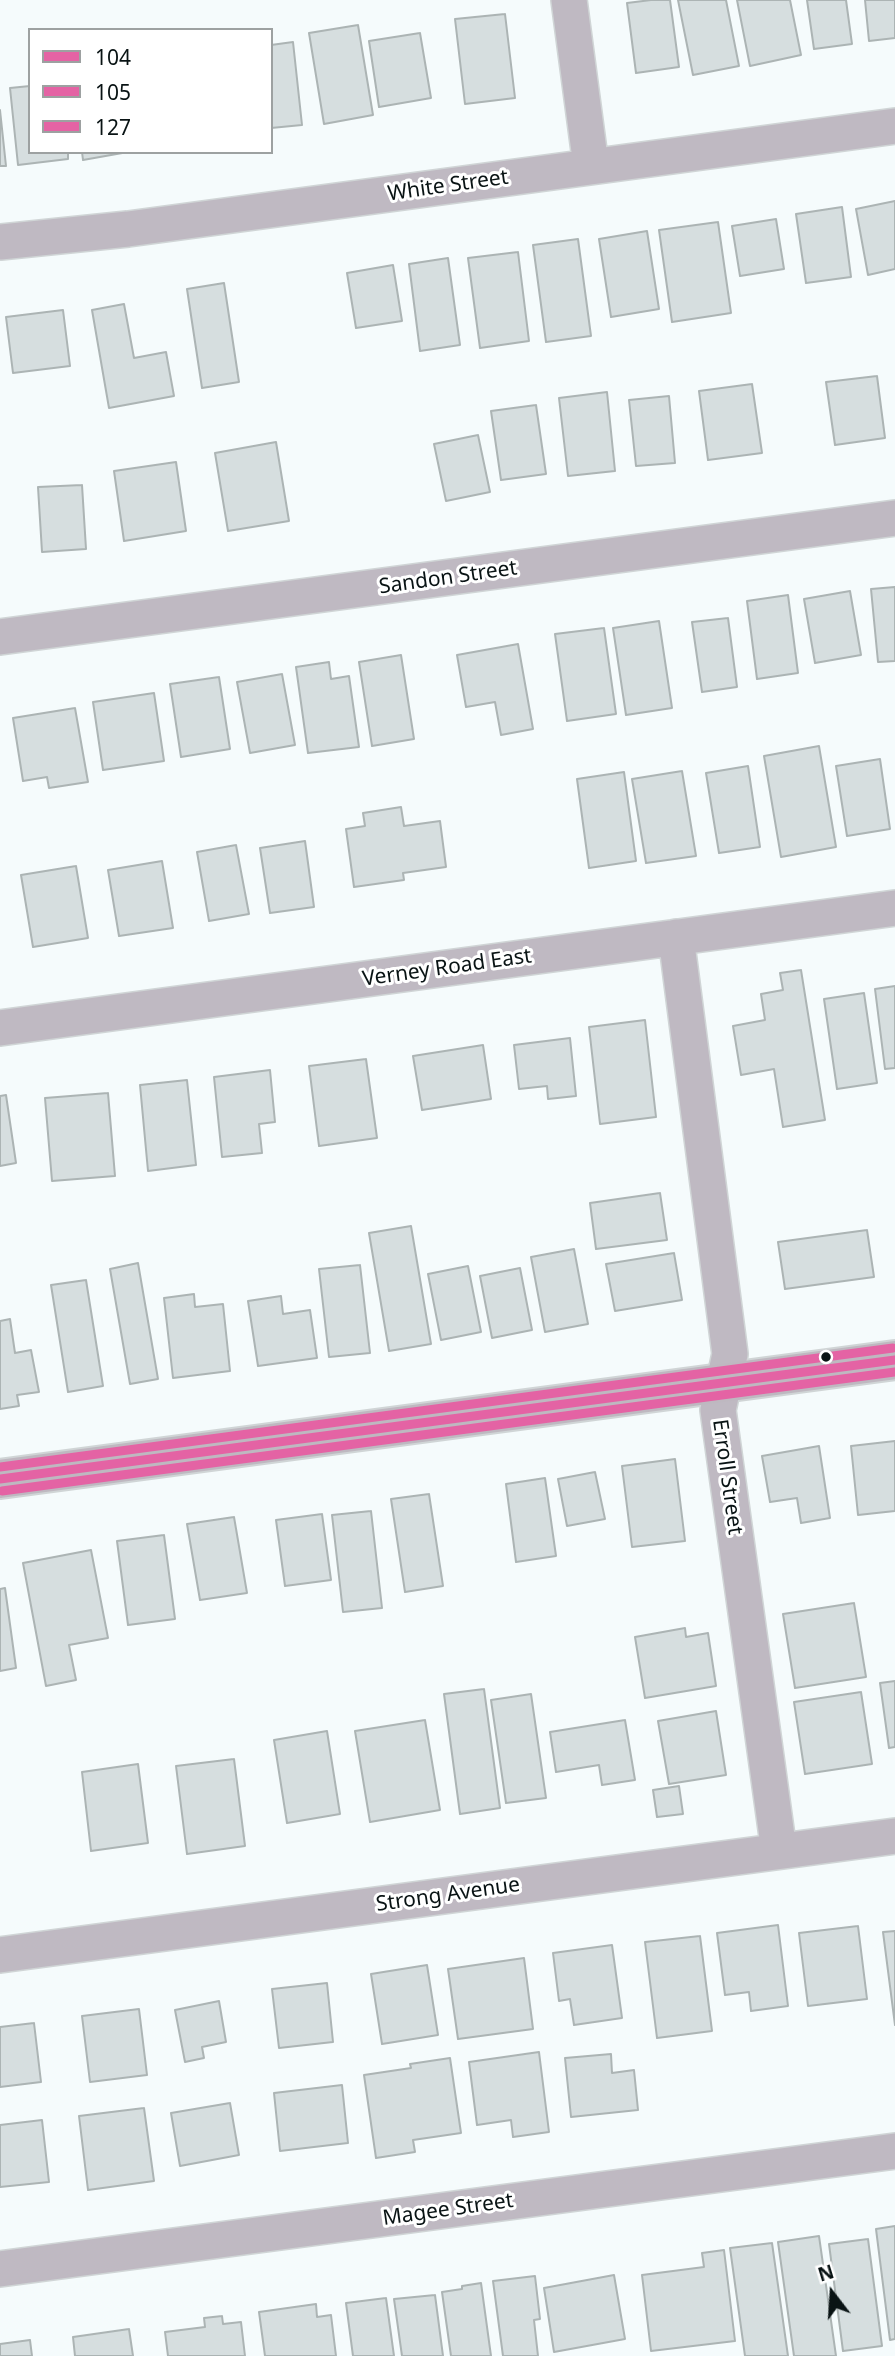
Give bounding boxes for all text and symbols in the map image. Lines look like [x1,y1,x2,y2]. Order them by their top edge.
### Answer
legend [28,28,273,154]
text: 104 [95,43,131,71]
text: 105 [95,78,131,106]
text: 127 [95,113,131,141]
street label: White Street [386,165,510,207]
street label: Sandon Street [377,556,519,600]
street label: Verney Road East [361,944,533,992]
unlabelled marker [819,1350,833,1364]
street label: Erroll Street [706,1418,748,1536]
street label: Strong Avenue [374,1872,522,1918]
street label: Magee Street [381,2188,515,2232]
north arrow [797,2258,867,2328]
text: N [815,2258,837,2288]

